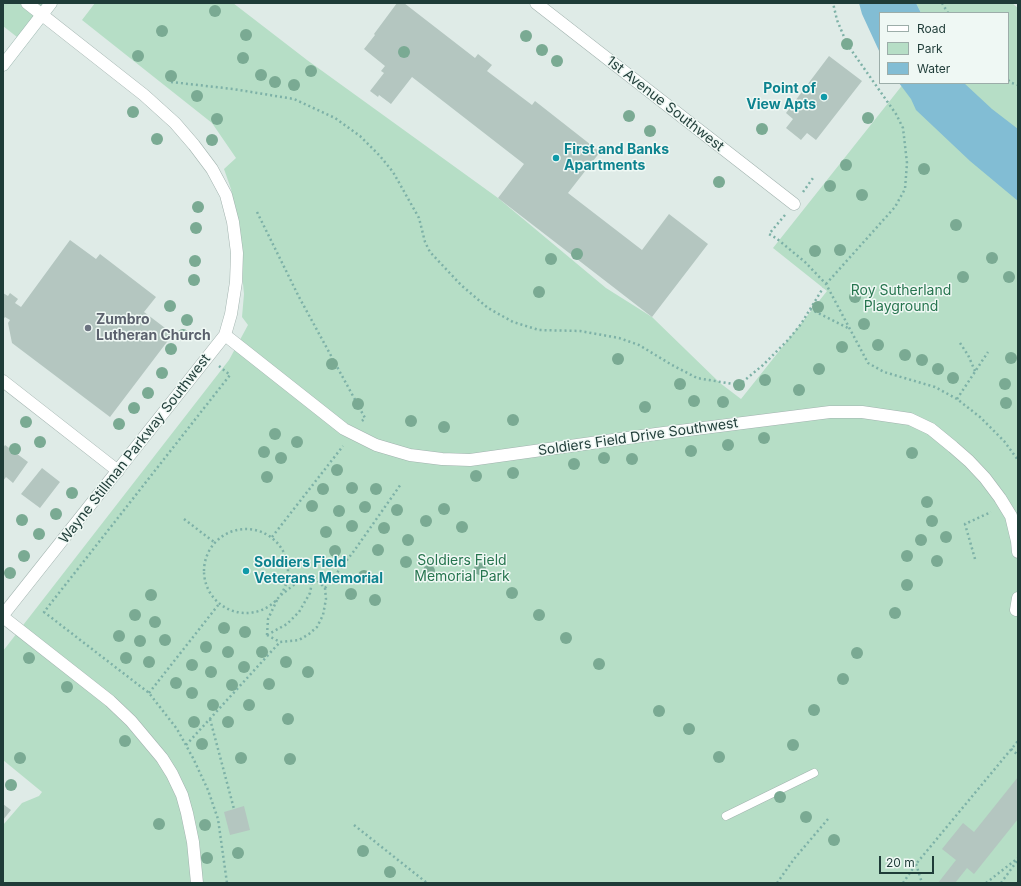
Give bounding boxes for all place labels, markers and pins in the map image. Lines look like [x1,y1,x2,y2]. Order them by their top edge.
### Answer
place label: Point of View Apts [746,81,816,114]
marker: Point of View Apts [819,92,829,102]
place label: First and Banks Apartments [564,142,669,174]
marker: First and Banks Apartments [551,153,561,163]
place label: Zumbro Lutheran Church [96,312,211,344]
marker: Zumbro Lutheran Church [83,323,93,333]
place label: Soldiers Field Veterans Memorial [254,555,383,588]
marker: Soldiers Field Veterans Memorial [241,566,251,576]

